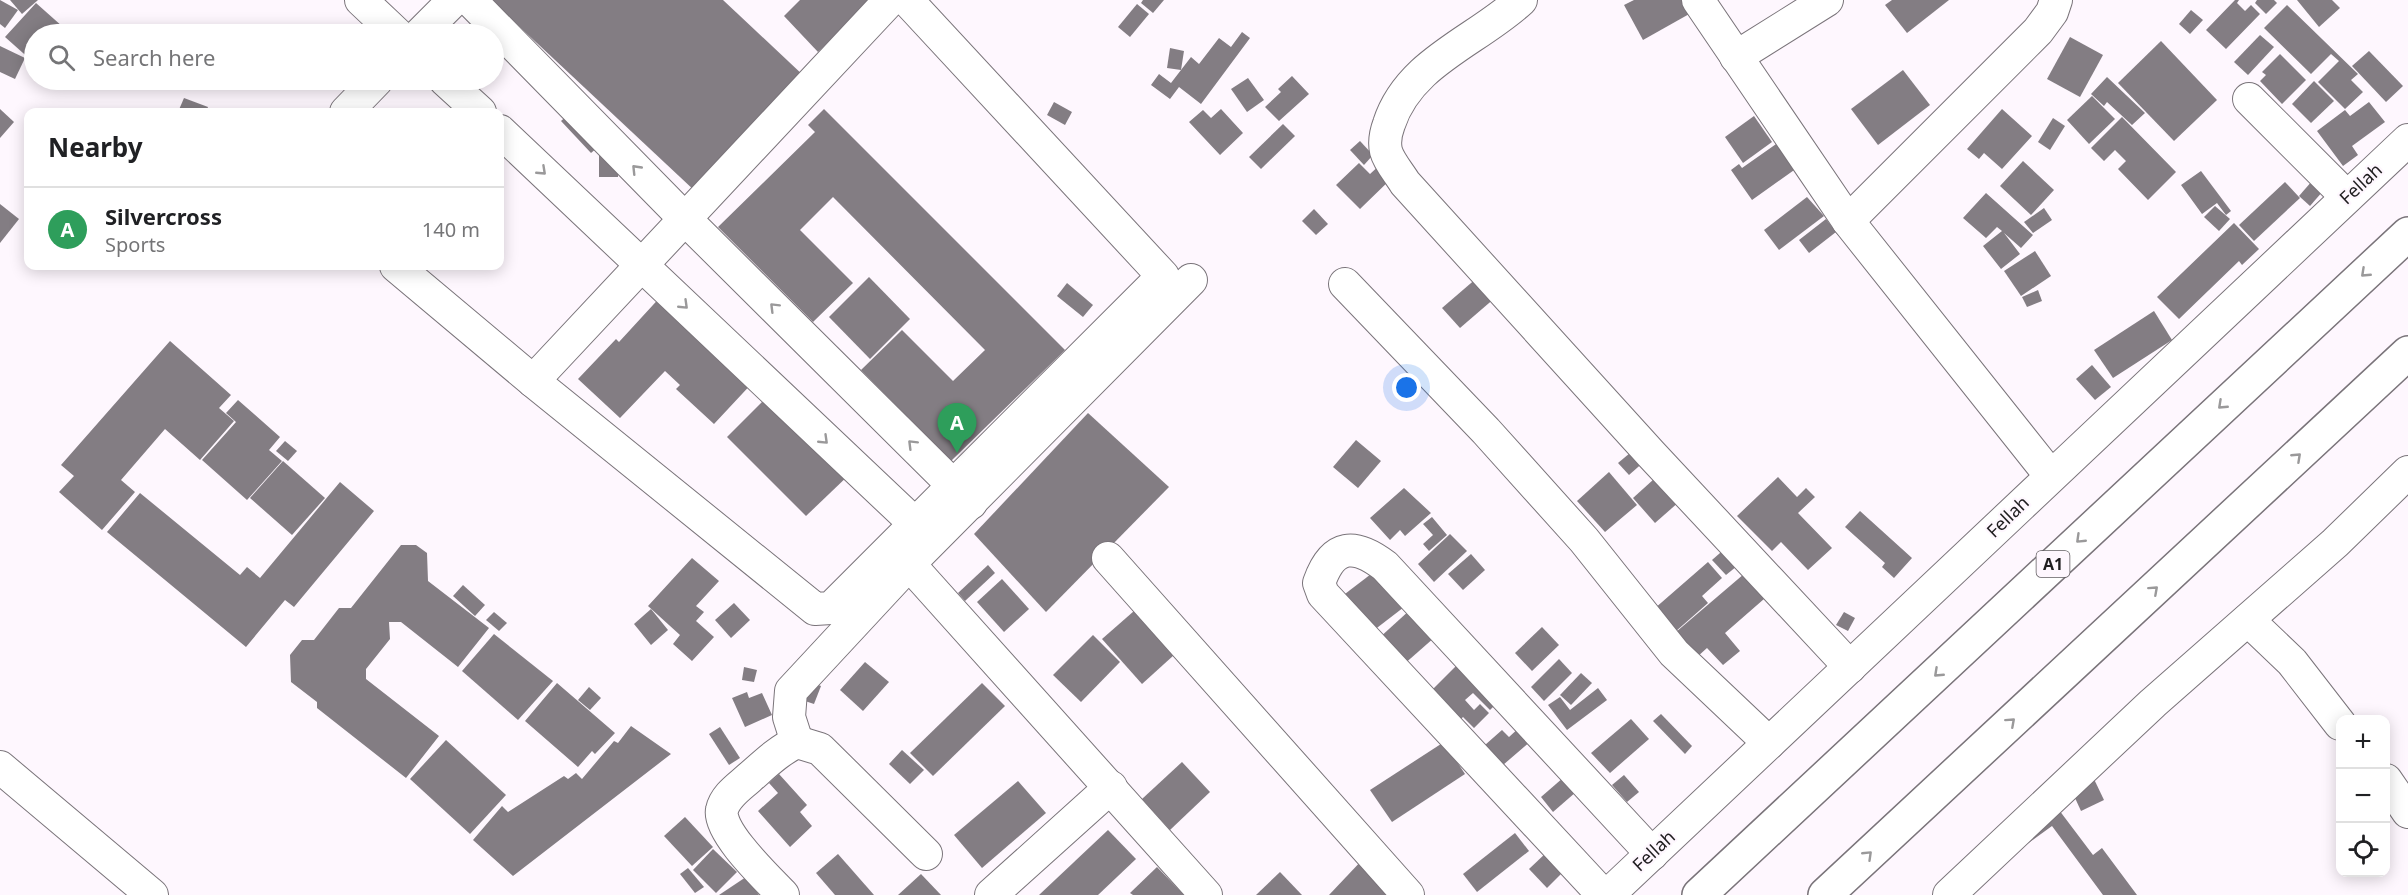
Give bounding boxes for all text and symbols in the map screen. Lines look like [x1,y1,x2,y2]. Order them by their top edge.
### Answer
search box [24,24,504,90]
icon: search [45,41,78,74]
text: Search here [93,42,215,72]
text: Nearby [48,129,143,165]
street label: Fellah [2334,157,2387,209]
one-way arrow [535,164,546,175]
one-way arrow [632,166,643,176]
text: Silvercross [105,201,222,231]
text: A [61,216,74,243]
text: 140 m [422,216,480,243]
text: Sports [105,231,165,258]
one-way arrow [2361,266,2372,277]
one-way arrow [677,298,687,309]
one-way arrow [770,303,780,314]
your location [1392,373,1421,402]
one-way arrow [2218,398,2229,409]
pin: A [938,404,976,453]
one-way arrow [818,433,828,444]
one-way arrow [909,441,920,452]
one-way arrow [2290,453,2300,464]
street label: Fellah [1981,490,2034,542]
one-way arrow [2076,532,2087,543]
road number: A1 [2036,551,2070,577]
one-way arrow [2147,587,2158,598]
one-way arrow [1934,666,1945,677]
map controls [2336,715,2390,877]
button: + [2336,715,2390,769]
one-way arrow [2004,718,2014,729]
button: − [2336,769,2390,823]
button: locate [2336,823,2390,877]
street label: Fellah [1627,824,1680,876]
one-way arrow [1860,851,1871,862]

